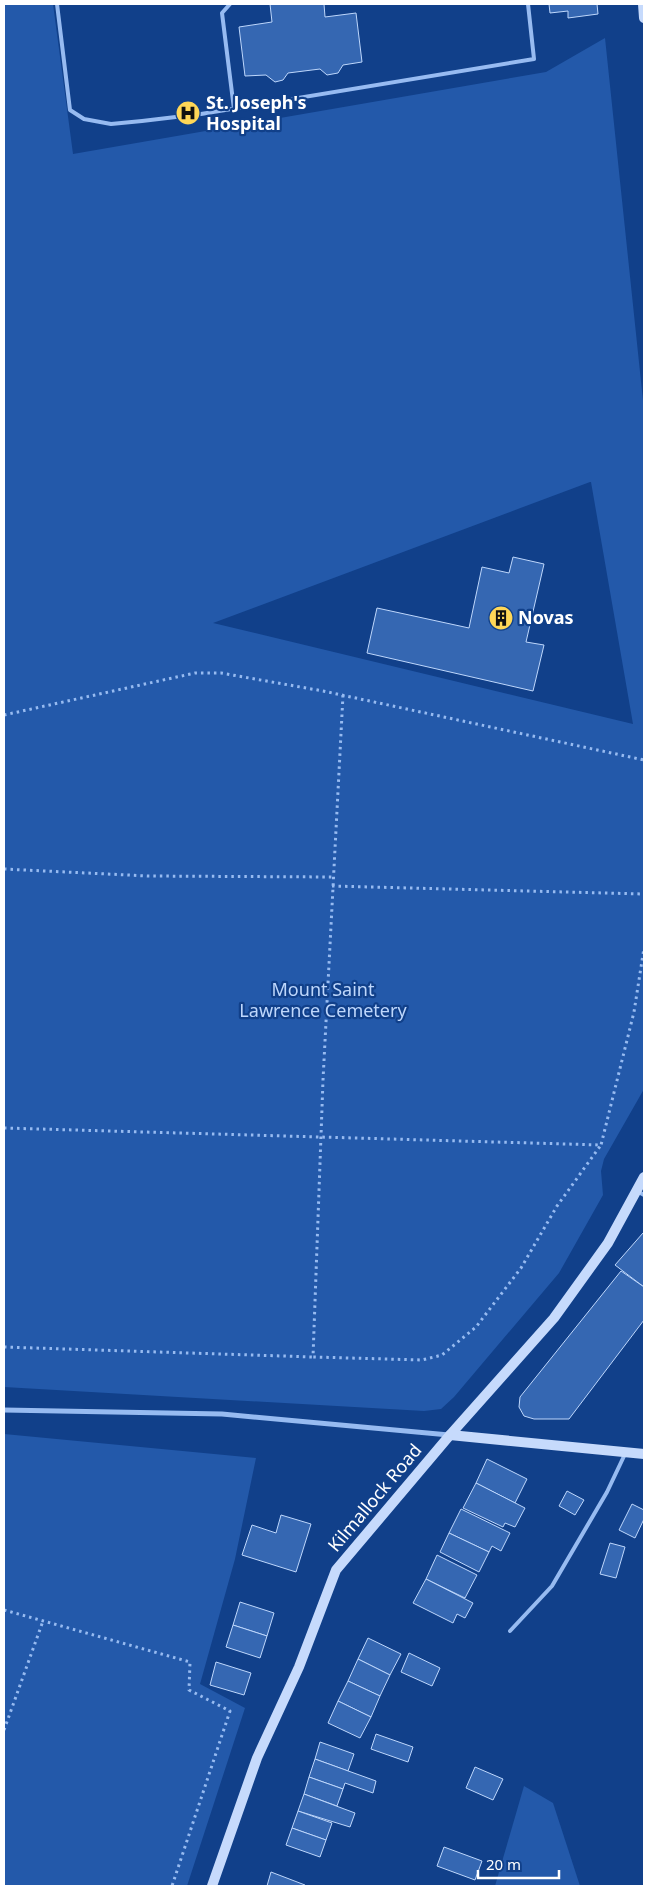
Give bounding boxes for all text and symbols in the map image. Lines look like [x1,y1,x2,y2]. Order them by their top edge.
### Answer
place label: St. Joseph's Hospital [206,90,307,135]
hospital icon: St. Joseph's Hospital [175,100,201,126]
building icon: Novas [488,605,514,631]
place label: Novas [518,605,574,629]
park label: Mount Saint Lawrence Cemetery [239,977,407,1022]
street label: Kilmallock Road [322,1438,426,1556]
scale bar [478,1848,559,1880]
text: 20 m [486,1854,521,1874]

